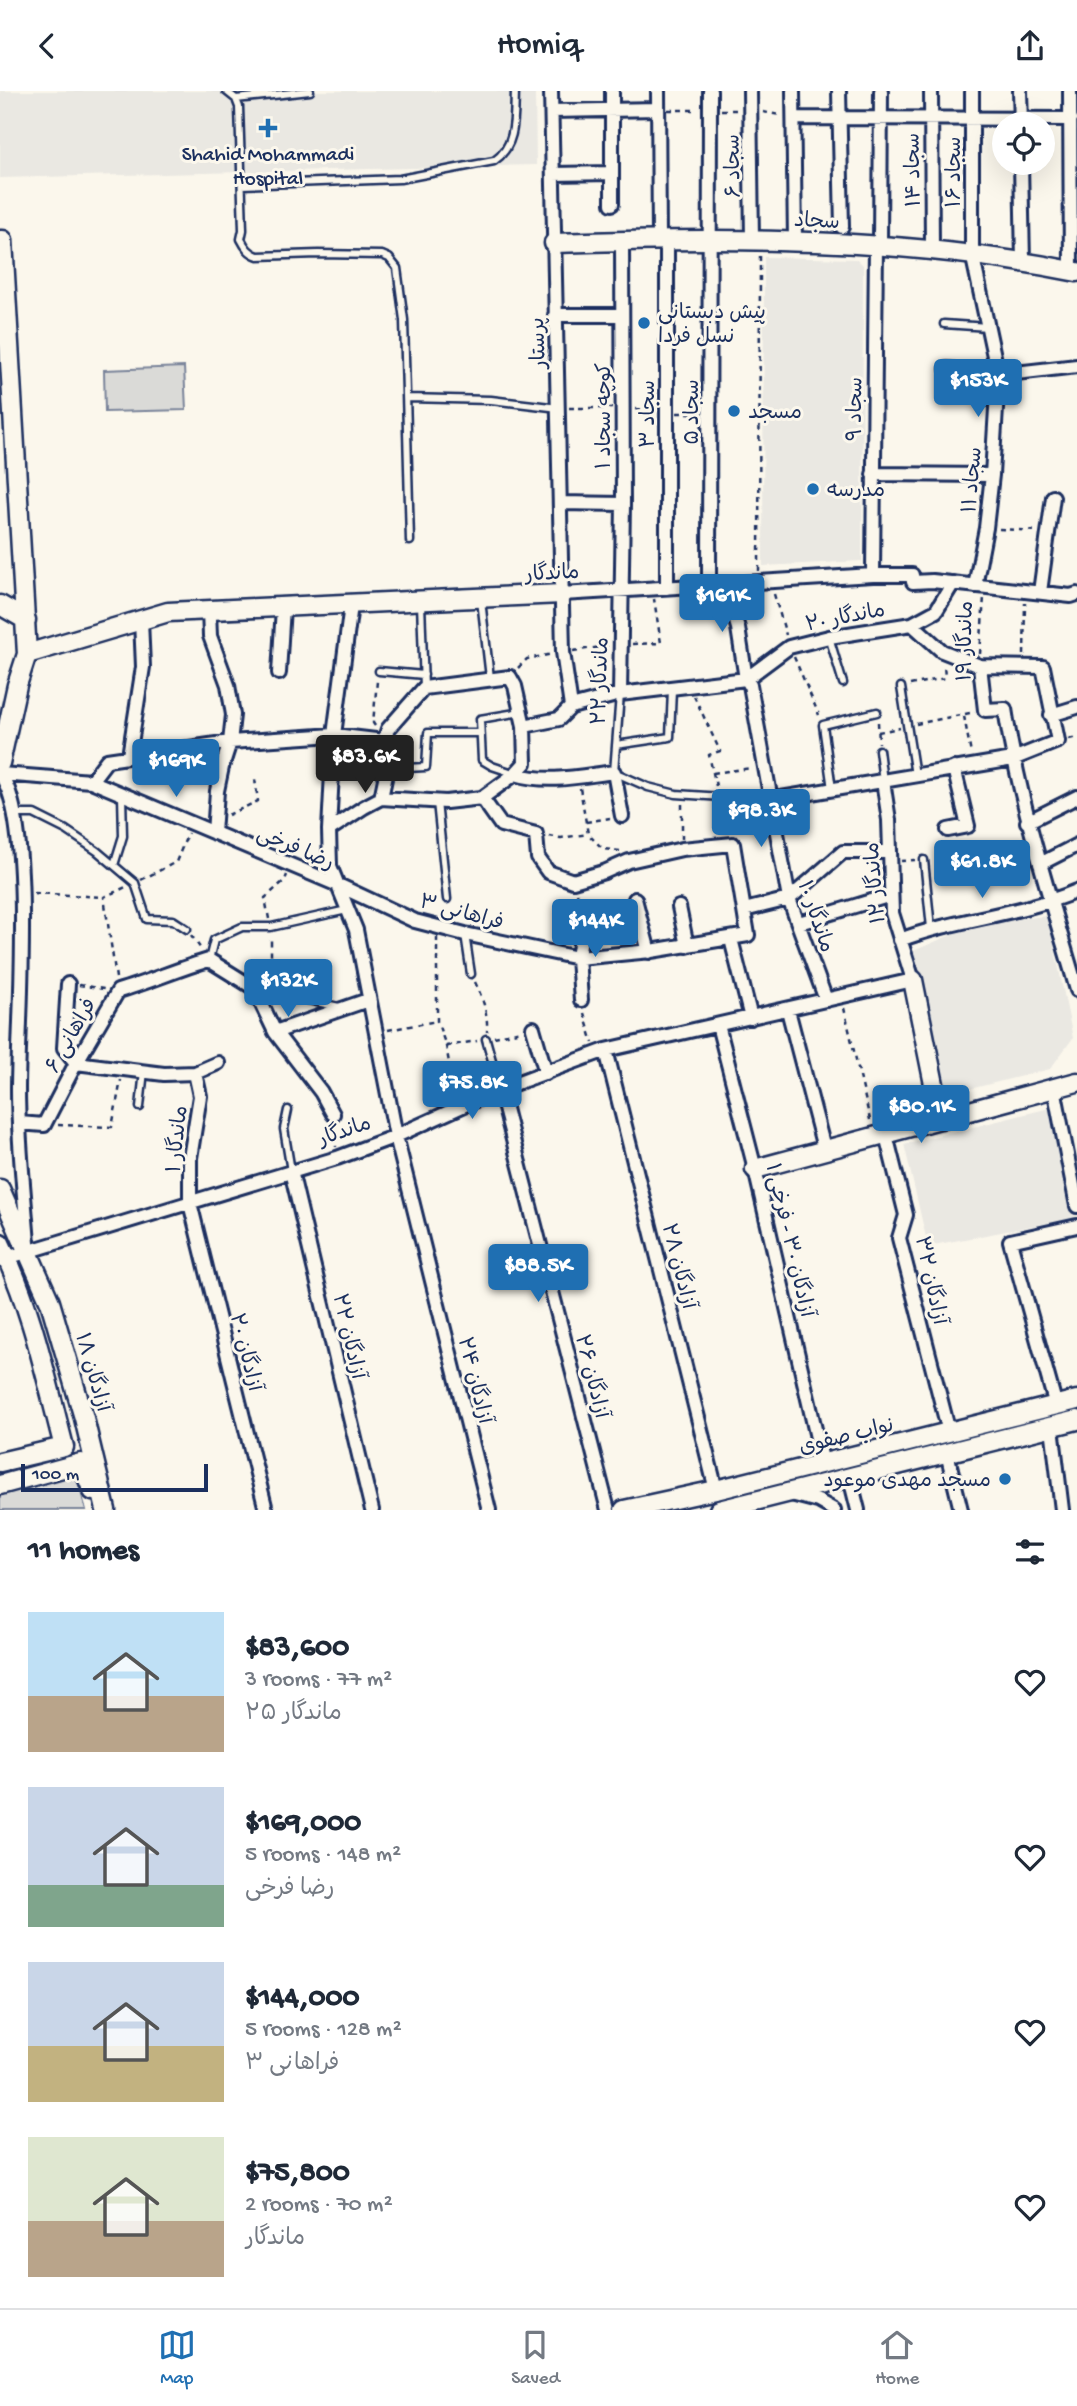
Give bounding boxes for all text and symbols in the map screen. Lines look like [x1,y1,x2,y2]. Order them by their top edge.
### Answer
icon: back [28,27,66,65]
text: Homiq [497,27,580,65]
icon: share [1011,27,1049,65]
map controls [992,112,1055,175]
button: locate [992,112,1055,175]
marker: Shahid Mohammadi Hospital [258,118,278,138]
street label: سجاد ۱۴ [902,133,929,207]
street label: سجاد ۶ [722,134,749,198]
street label: سجاد ۱۶ [944,136,969,208]
place label: Shahid Mohammadi Hospital [182,144,354,193]
street label: سجاد [793,210,840,237]
place label: پیش دبستانی نسل فردا [658,302,766,351]
marker: پیش دبستانی نسل فردا [636,315,652,331]
street label: پرستار [527,317,554,371]
pin: $153K [929,359,1027,419]
street label: کوچه سجاد ۱ [594,363,619,469]
text: $153K [950,368,1006,395]
street label: سجاد ۹ [844,377,871,441]
street label: سجاد ۵ [682,379,707,445]
street label: سجاد ۳ [638,380,663,448]
place label: مسجد [748,402,802,427]
marker: مسجد [726,403,742,419]
street label: سجاد ۱۱ [959,446,990,514]
place label: مدرسه [827,480,885,505]
marker: مدرسه [805,481,821,497]
street label: ماندگار [523,559,580,589]
pin: $161K [673,575,771,634]
text: $161K [695,583,749,610]
street label: ماندگار ۲۰ [803,597,888,639]
street label: ماندگار ۱۹ [951,600,981,682]
street label: ماندگار ۲۲ [585,637,617,726]
pin: $83.6K [308,735,422,795]
pin: $169K [127,739,225,799]
text: $83.6K [332,744,398,771]
text: $169K [148,748,204,775]
pin: $98.3K [704,789,818,849]
text: $98.3K [728,798,794,825]
street label: رضا فرخی [252,823,337,878]
street label: ماندگار ۱۲ [858,841,893,925]
pin: $61.8K [925,841,1039,900]
text: $61.8K [950,849,1014,876]
street label: ماندگار ۱۰ [790,877,840,956]
street label: فراهانی ۳ [416,891,506,938]
pin: $144K [546,899,644,959]
text: $144K [568,908,622,935]
pin: $132K [239,960,337,1019]
text: $132K [260,968,316,995]
street label: فراهانی ۶ [42,995,104,1078]
pin: $75.8K [415,1061,529,1121]
text: $75.8K [439,1070,505,1097]
pin: $80.1K [864,1086,978,1145]
text: $80.1K [888,1094,954,1121]
street label: ماندگار ۱ [161,1104,195,1174]
street label: ماندگار [313,1110,375,1154]
street label: آزادگان ۳۰ - فرخی ۱ [758,1161,821,1321]
street label: آزادگان ۲۸ [654,1221,702,1313]
street label: آزادگان ۳۲ [907,1233,953,1328]
pin: $88.5K [481,1245,595,1304]
text: $88.5K [504,1253,572,1280]
street label: آزادگان ۲۲ [325,1291,372,1383]
street label: آزادگان ۲۰ [222,1310,268,1395]
street label: آزادگان ۱۸ [67,1330,117,1416]
street label: آزادگان ۲۶ [567,1332,615,1422]
street label: آزادگان ۲۴ [450,1334,499,1428]
street label: نواب صفوی [797,1415,897,1462]
scale bar [21,1461,208,1493]
text: 100 m [32,1464,79,1487]
place label: مسجد مهدی موعود [824,1470,991,1495]
marker: مسجد مهدی موعود [997,1471,1013,1487]
icon: filters [1011,1533,1049,1571]
text: 11 homes [28,1535,139,1570]
text: $83,600 [245,1632,349,1667]
icon: home [84,1640,168,1724]
icon: heart [1011,1663,1049,1701]
text: 3 rooms · 77 m² [245,1667,392,1694]
text: ماندگار ۲۵ [245,1701,342,1728]
text: $169,000 [245,1807,361,1842]
icon: home [84,1815,168,1899]
icon: heart [1011,1838,1049,1876]
text: 5 rooms · 148 m² [245,1842,401,1869]
text: رضا فرخی [245,1876,335,1903]
text: $144,000 [245,1982,360,2017]
icon: home [84,1990,168,2074]
icon: heart [1011,2013,1049,2051]
text: 5 rooms · 128 m² [245,2017,402,2044]
text: فراهانی ۳ [245,2051,339,2078]
text: $75,800 [245,2157,350,2192]
icon: home [84,2165,168,2249]
icon: heart [1011,2188,1049,2226]
text: 2 rooms · 70 m² [245,2192,393,2219]
text: ماندگار [245,2226,305,2253]
tab: Map [158,2326,196,2391]
tab: Saved [511,2326,560,2391]
tab: Home [875,2326,919,2391]

